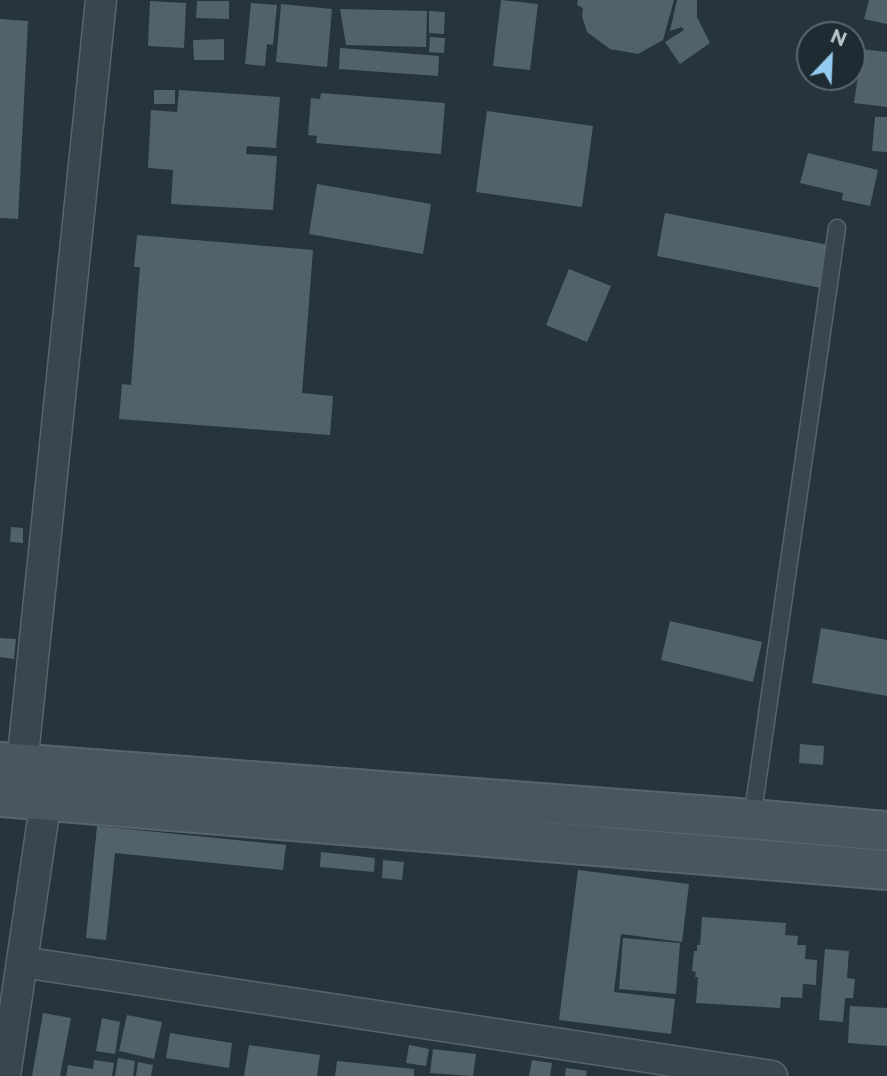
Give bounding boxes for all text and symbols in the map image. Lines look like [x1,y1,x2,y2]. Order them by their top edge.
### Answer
north arrow [796,21,866,91]
text: N [827,24,850,52]

